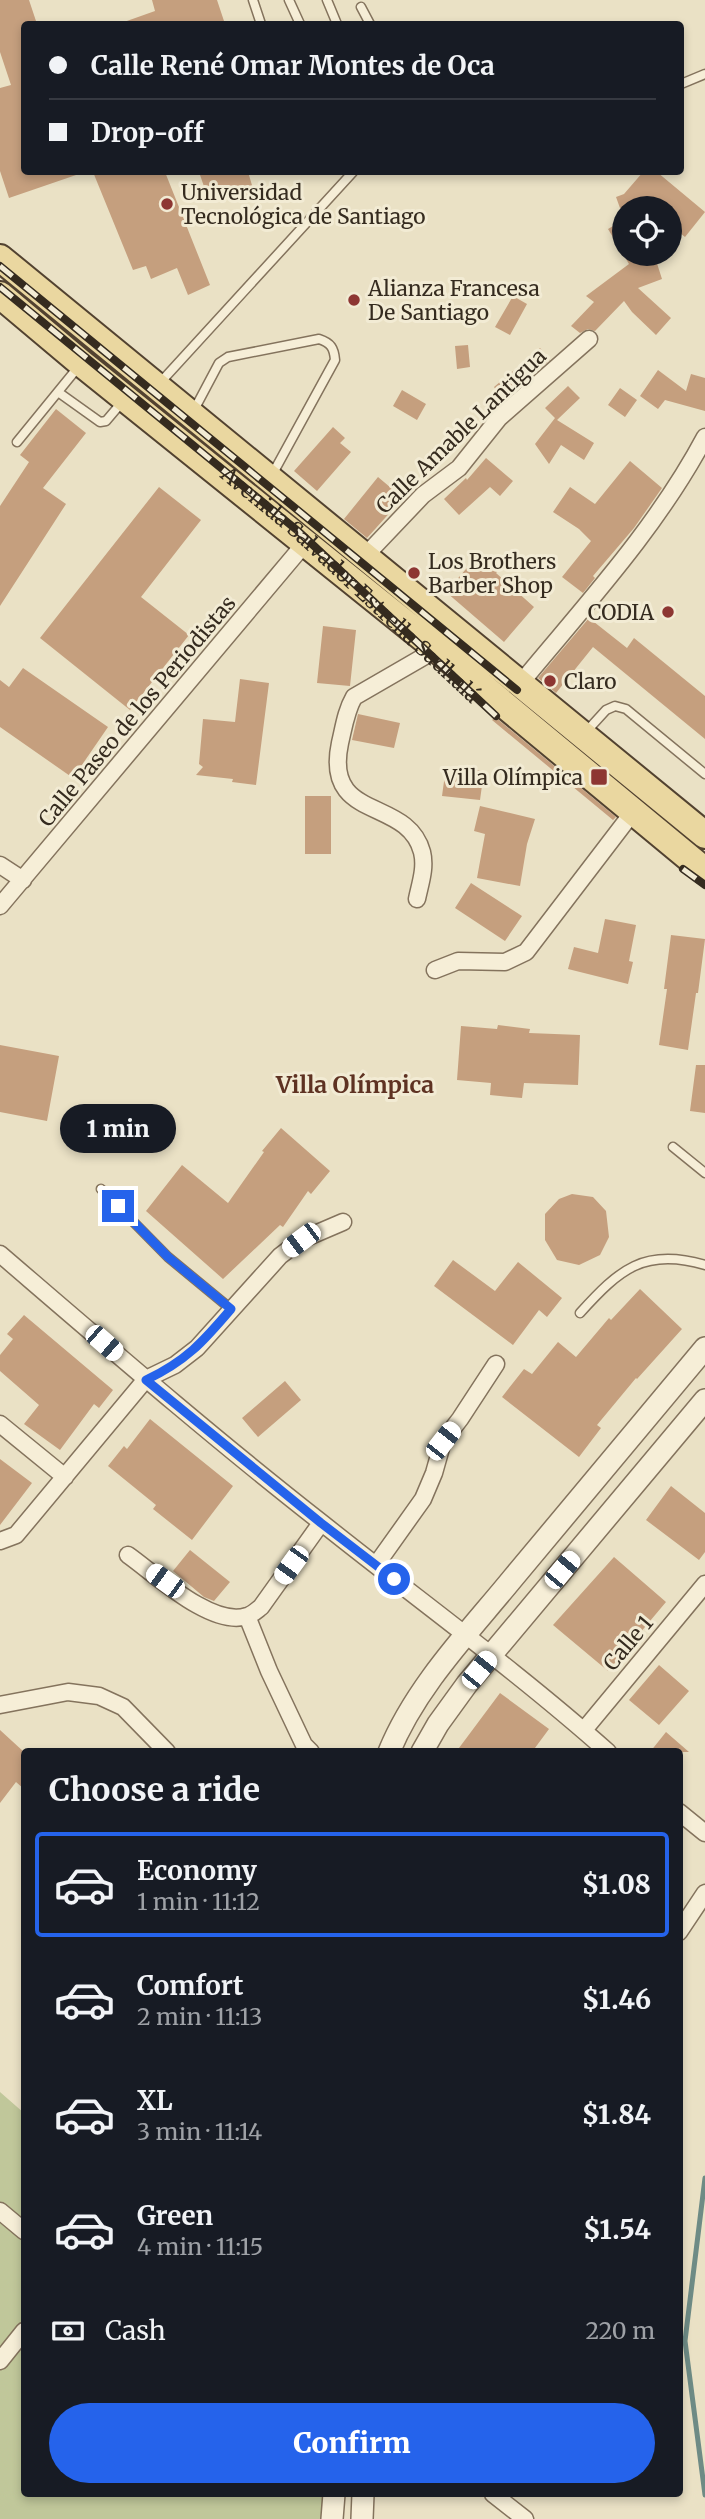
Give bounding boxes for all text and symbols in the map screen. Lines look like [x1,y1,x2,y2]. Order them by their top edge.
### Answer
text: Calle René Omar Montes de Oca [91,49,495,82]
text: Drop-off [91,116,204,149]
place label: Universidad Tecnológica de Santiago [181,179,426,230]
marker: Universidad Tecnológica de Santiago [159,196,175,212]
map controls [612,196,682,266]
button: locate [612,196,682,266]
place label: Alianza Francesa De Santiago [367,275,540,326]
marker: Alianza Francesa De Santiago [346,292,362,308]
street label: Calle Amable Lantigua [370,343,552,519]
street label: Avenida Salvador Estrella Sadhalá [215,460,486,708]
place label: Los Brothers Barber Shop [428,548,556,599]
marker: Los Brothers Barber Shop [406,565,422,581]
street label: Calle Paseo de los Periodistas [32,590,242,832]
place label: CODIA [588,599,654,626]
marker: CODIA [660,604,676,620]
place label: Claro [564,668,617,695]
marker: Claro [542,673,558,689]
place label: Villa Olímpica [442,764,583,791]
marker: Villa Olímpica [589,767,609,787]
district label: Villa Olímpica [275,1070,434,1099]
callout: 1 min [60,1104,176,1154]
text: 1 min [86,1114,150,1143]
route end [102,1190,134,1222]
car [278,1219,325,1261]
car [82,1321,127,1365]
car [422,1418,465,1464]
car [271,1542,312,1588]
car [541,1547,584,1593]
car [142,1560,189,1602]
route start [378,1563,410,1595]
street label: Calle 1 [597,1610,659,1676]
car [458,1647,501,1693]
text: Choose a ride [49,1770,260,1810]
icon: car [53,1853,116,1916]
text: Economy [137,1854,257,1887]
text: $1.08 [582,1868,651,1901]
text: 1 min · 11:12 [137,1887,260,1916]
icon: car [53,1968,116,2031]
text: Comfort [137,1969,243,2002]
text: $1.46 [582,1983,651,2016]
text: 2 min · 11:13 [137,2002,262,2031]
icon: car [53,2083,116,2146]
text: XL [137,2084,173,2117]
text: $1.84 [582,2098,651,2131]
text: 3 min · 11:14 [137,2117,262,2146]
icon: car [53,2198,116,2261]
text: Green [137,2199,213,2232]
text: $1.54 [583,2213,651,2246]
text: 4 min · 11:15 [137,2232,263,2261]
icon: cash [49,2312,87,2350]
text: Cash [105,2314,166,2347]
text: 220 m [585,2316,655,2345]
button: Confirm [49,2403,655,2483]

